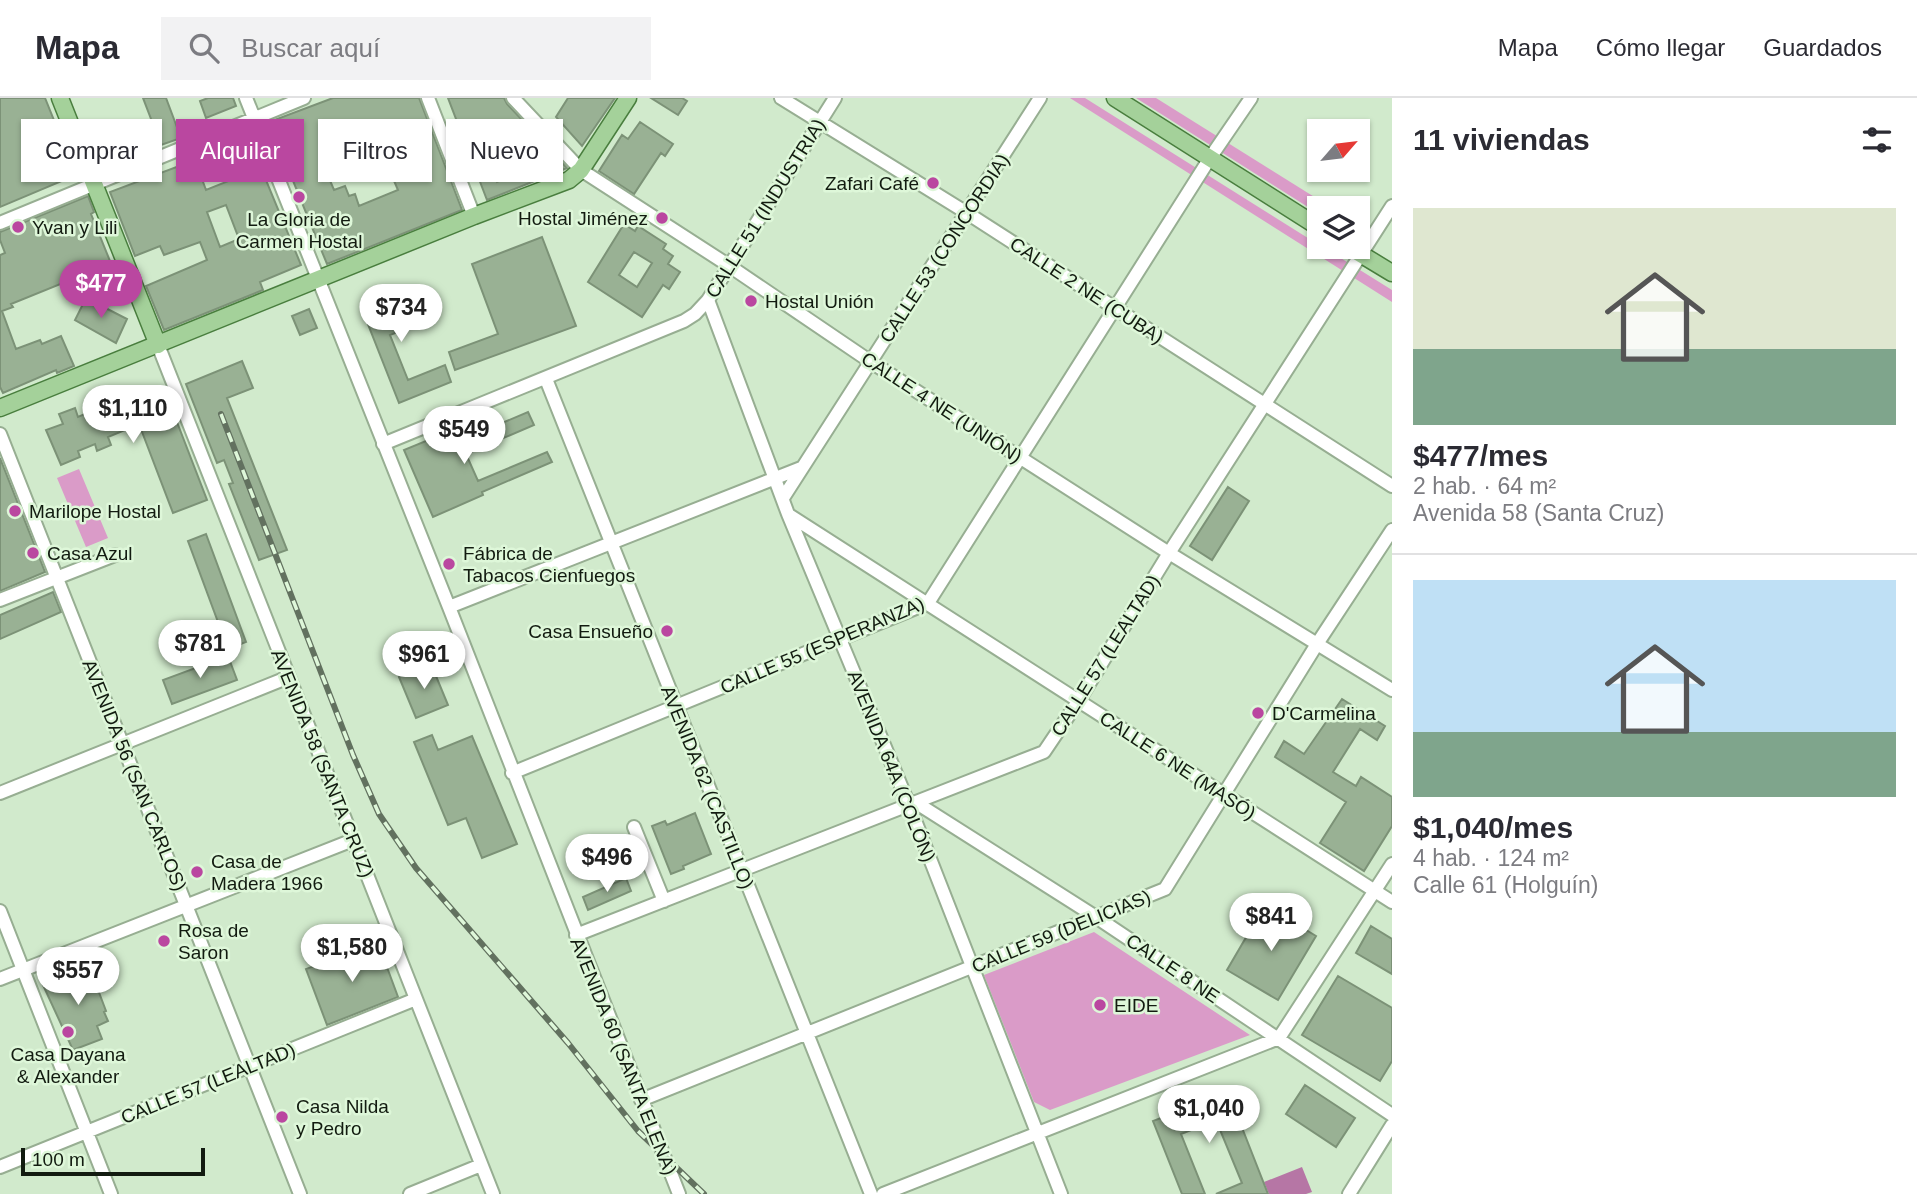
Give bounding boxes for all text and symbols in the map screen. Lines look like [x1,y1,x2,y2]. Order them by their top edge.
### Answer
search box [161,17,651,80]
text: Mapa [35,29,119,66]
icon: search [185,29,223,67]
text: Buscar aquí [241,33,380,63]
text: Mapa [1498,34,1558,61]
text: Cómo llegar [1596,34,1725,61]
text: Guardados [1763,34,1882,61]
street label: CALLE 51 (INDUSTRIA) [702,115,829,302]
chip: Comprar [21,119,162,182]
chip: Alquilar [176,119,304,182]
chip: Filtros [318,119,432,182]
chip: Nuevo [446,119,563,182]
north arrow [1307,119,1370,182]
map controls [1307,119,1370,259]
icon: filters [1858,121,1896,159]
text: 11 viviendas [1413,123,1590,156]
street label: CALLE 53 (CONCORDIA) [876,150,1013,347]
place label: Zafari Café [825,173,919,194]
marker: Zafari Café [925,175,941,191]
marker: La Gloria de Carmen Hostal [291,189,307,205]
button: layers [1307,196,1370,259]
place label: Hostal Jiménez [518,208,648,229]
place label: La Gloria de Carmen Hostal [236,209,362,252]
marker: Hostal Jiménez [654,210,670,226]
place label: Yvan y Lili [32,217,118,238]
marker: Yvan y Lili [10,219,26,235]
street label: CALLE 2 NE (CUBA) [1006,233,1167,348]
icon: home [1592,254,1718,380]
pin: $477 [60,260,142,320]
text: $477 [75,270,127,296]
pin: $734 [360,285,442,344]
place label: Hostal Unión [765,291,874,312]
marker: Hostal Unión [743,293,759,309]
text: $734 [375,294,427,320]
street label: CALLE 4 NE (UNIÓN) [858,348,1026,467]
pin: $1,110 [76,386,190,445]
text: $1,110 [98,395,168,421]
pin: $549 [423,406,505,466]
text: $549 [438,416,490,442]
text: $477/mes [1413,439,1548,472]
text: 2 hab. · 64 m² [1413,473,1556,499]
text: Avenida 58 (Santa Cruz) [1413,500,1664,526]
place label: Marilope Hostal [29,501,161,522]
marker: Marilope Hostal [7,503,23,519]
place label: Casa Azul [47,543,133,564]
place label: Fábrica de Tabacos Cienfuegos [463,543,635,586]
marker: Casa Azul [25,545,41,561]
marker: Fábrica de Tabacos Cienfuegos [441,556,457,572]
street label: CALLE 57 (LEALTAD) [1047,571,1164,740]
street label: CALLE 55 (ESPERANZA) [717,593,927,698]
pin: $781 [159,620,241,680]
place label: Casa Ensueño [528,621,653,642]
marker: Casa Ensueño [659,623,675,639]
icon: home [1592,626,1718,752]
text: $781 [174,630,226,656]
pin: $961 [383,632,465,691]
text: $961 [398,641,450,667]
street label: AVENIDA 58 (SANTA CRUZ) [267,646,378,880]
street label: AVENIDA 56 (SAN CARLOS) [78,656,191,894]
street label: AVENIDA 64A (COLÓN) [843,667,940,865]
street label: AVENIDA 62 (CASTILLO) [657,683,758,892]
place label: D'Carmelina [1272,703,1376,724]
marker: D'Carmelina [1250,705,1266,721]
street label: CALLE 6 NE (MASÓ) [1096,707,1260,824]
text: $1,040/mes [1413,811,1573,844]
pin: $496 [566,834,648,894]
text: $496 [581,844,633,870]
text: 4 hab. · 124 m² [1413,845,1569,871]
place label: Casa de Madera 1966 [211,851,323,894]
marker: Casa de Madera 1966 [189,864,205,880]
text: Calle 61 (Holguín) [1413,872,1598,898]
street label: CALLE 59 (DELICIAS) [969,886,1154,977]
pin: $841 [1230,894,1312,953]
text: $841 [1245,903,1297,929]
place label: Rosa de Saron [178,920,249,963]
pin: $1,580 [295,924,409,984]
street label: CALLE 8 NE [1122,930,1223,1007]
marker: Rosa de Saron [156,933,172,949]
text: $1,580 [317,934,387,960]
street label: AVENIDA 60 (SANTA ELENA) [566,935,681,1178]
pin: $557 [37,948,119,1007]
text: $557 [52,957,104,983]
place label: EIDE [1114,995,1158,1016]
marker: EIDE [1092,997,1108,1013]
marker: Casa Dayana & Alexander [60,1024,76,1040]
street label: CALLE 57 (LEALTAD) [118,1039,298,1128]
place label: Casa Dayana & Alexander [10,1044,126,1087]
pin: $1,040 [1152,1086,1266,1145]
text: $1,040 [1174,1095,1244,1121]
place label: Casa Nilda y Pedro [296,1096,389,1139]
marker: Casa Nilda y Pedro [274,1109,290,1125]
scale bar [21,1145,205,1177]
text: 100 m [32,1149,85,1170]

